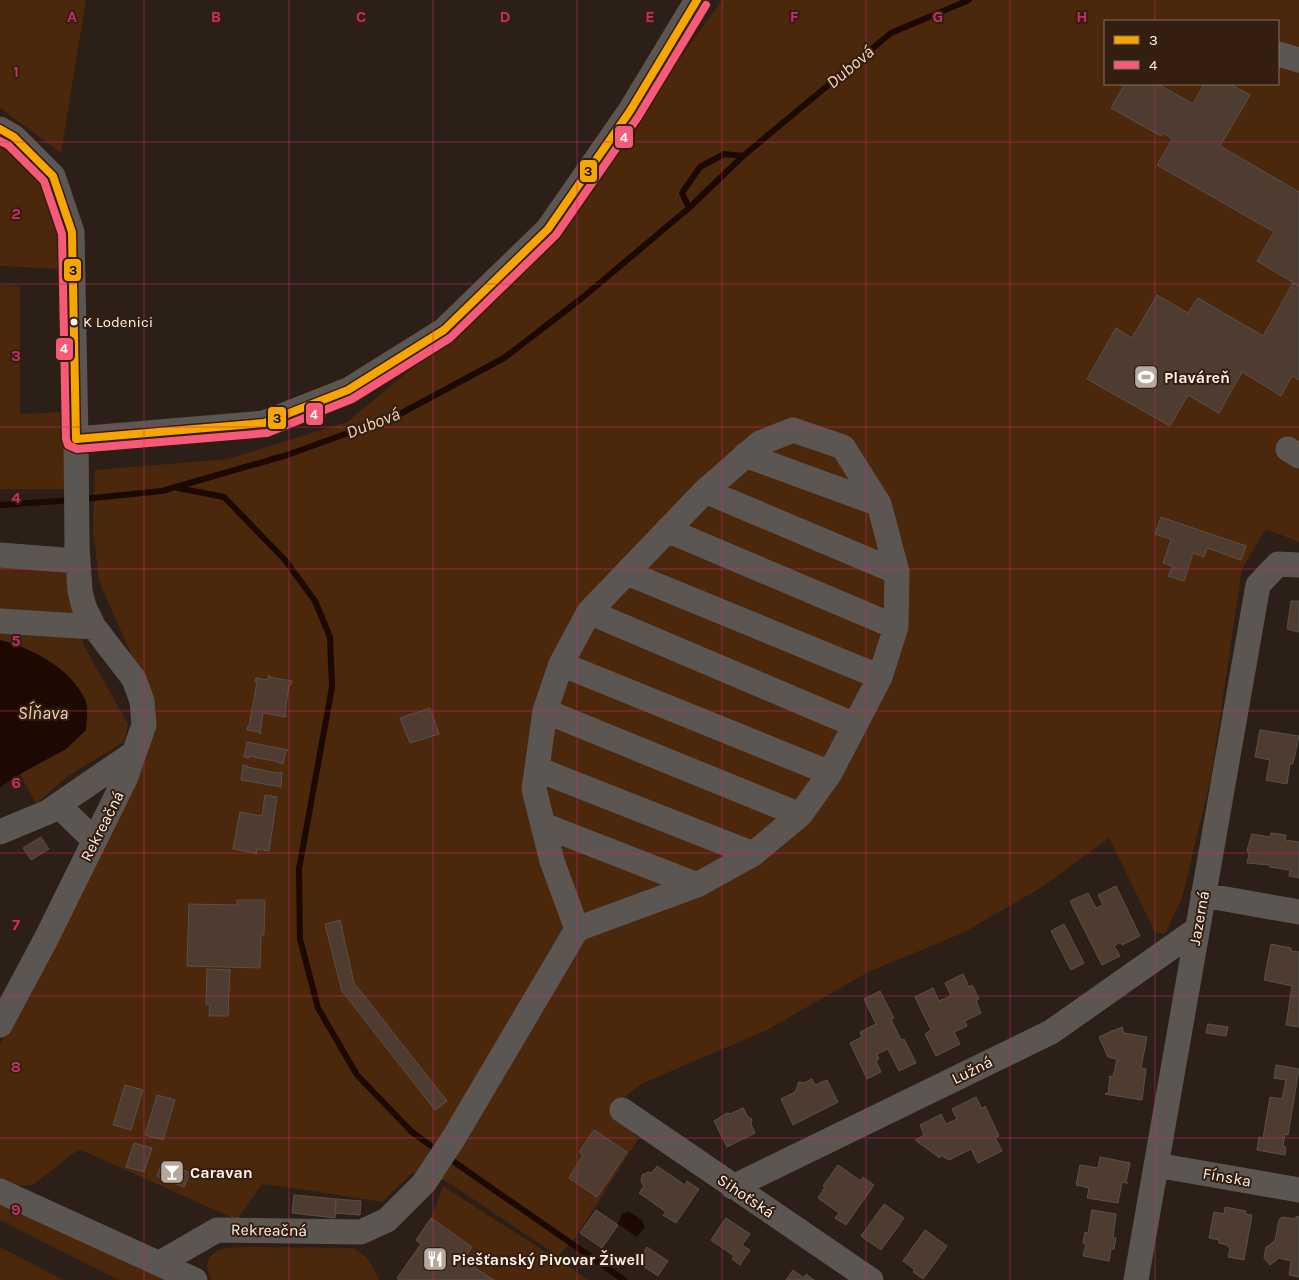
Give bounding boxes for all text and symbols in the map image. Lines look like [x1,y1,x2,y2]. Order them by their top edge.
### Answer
text: A [67,7,77,26]
text: B [211,7,221,26]
text: C [356,7,366,26]
text: D [500,7,511,26]
text: E [645,7,655,26]
text: F [790,7,799,26]
text: G [933,7,943,26]
text: H [1076,7,1088,26]
legend [1104,20,1279,85]
text: 3 [1149,31,1158,49]
water label: Dubová [821,41,879,93]
text: 4 [1149,56,1158,74]
text: 1 [13,62,19,81]
line badge: 4 [614,125,634,149]
text: 4 [620,129,629,146]
line badge: 3 [579,159,598,183]
text: 3 [584,163,592,180]
text: 2 [11,204,21,223]
line badge: 3 [63,258,82,282]
text: 3 [69,262,77,279]
place label: K Lodenici [83,313,153,331]
marker: K Lodenici [69,317,79,327]
line badge: 4 [55,337,74,361]
text: 4 [60,340,69,357]
text: 3 [11,346,21,365]
sports icon: Plaváreň [1133,364,1159,390]
place label: Plaváreň [1164,368,1230,387]
line badge: 4 [305,402,324,426]
water label: Dubová [343,403,403,443]
line badge: 3 [267,406,287,430]
text: 4 [310,406,319,423]
text: 3 [273,410,281,427]
text: 4 [11,488,21,507]
text: 5 [11,631,21,650]
water label: Sĺňava [18,700,68,724]
text: 6 [11,773,21,792]
street label: Rekreačná [76,788,128,864]
street label: Jazerná [1185,889,1213,947]
text: 7 [12,915,20,934]
street label: Lužná [948,1052,996,1088]
text: 8 [11,1057,21,1076]
bar icon: Caravan [159,1159,185,1185]
place label: Caravan [190,1163,253,1182]
street label: Fínska [1201,1163,1253,1191]
street label: Sihoťská [714,1170,778,1222]
text: 9 [11,1200,21,1219]
street label: Rekreačná [231,1220,307,1240]
restaurant icon: Piešťanský Pivovar Žiwell [422,1246,448,1272]
place label: Piešťanský Pivovar Žiwell [452,1249,645,1269]

